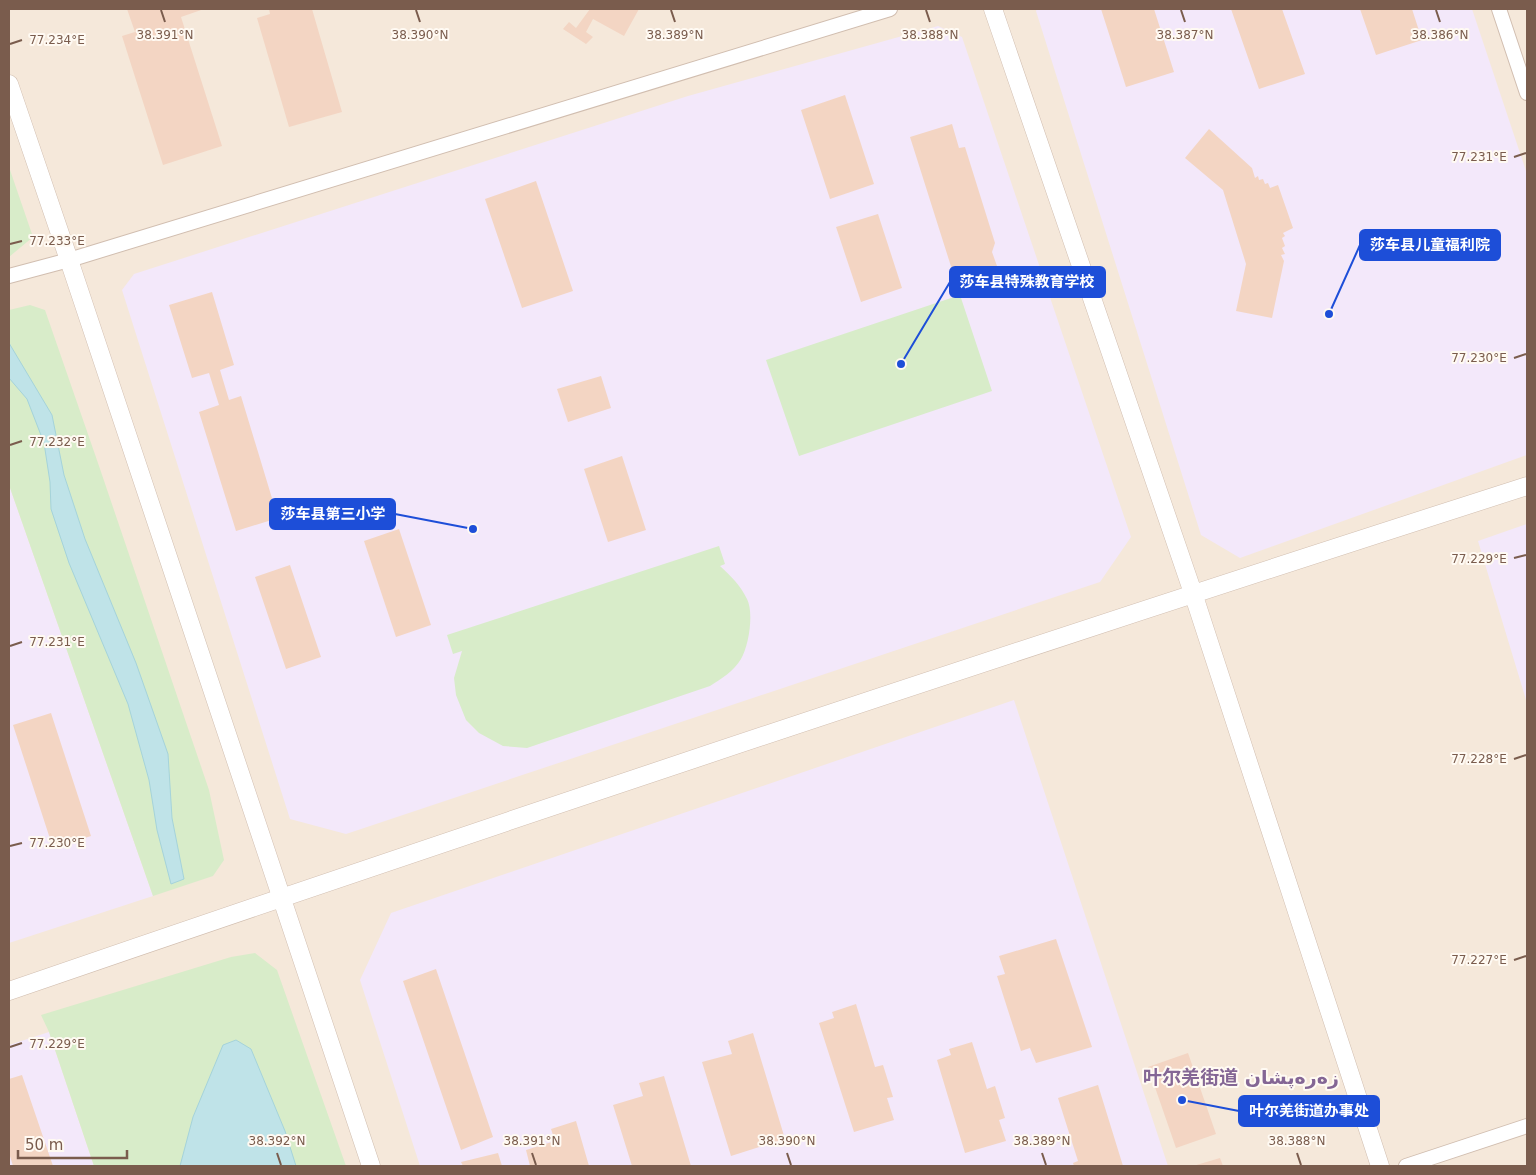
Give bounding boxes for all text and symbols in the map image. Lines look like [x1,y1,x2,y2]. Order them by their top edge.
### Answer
text: 38.391°N [137,28,193,42]
text: 38.390°N [392,28,448,42]
text: 38.389°N [647,28,703,42]
text: 38.388°N [902,28,958,42]
text: 38.387°N [1157,28,1213,42]
text: 38.386°N [1412,28,1468,42]
text: 77.234°E [29,33,85,47]
text: 77.231°E [1451,150,1507,164]
callout: 莎车县儿童福利院 [1360,230,1500,260]
text: 77.233°E [29,234,85,248]
text: 莎车县儿童福利院 [1370,236,1490,254]
callout: 莎车县特殊教育学校 [950,267,1105,297]
text: 莎车县特殊教育学校 [959,273,1095,291]
text: 77.230°E [1451,351,1507,365]
text: 77.232°E [29,435,85,449]
callout: 莎车县第三小学 [270,499,395,529]
text: 莎车县第三小学 [280,505,386,523]
text: 77.229°E [1451,552,1507,566]
text: 77.231°E [29,635,85,649]
text: 77.228°E [1451,752,1507,766]
text: 77.230°E [29,836,85,850]
text: 77.227°E [1451,953,1507,967]
text: 77.229°E [29,1037,85,1051]
district label: 叶尔羌街道 زەرەپشان [1143,1066,1339,1089]
callout: 叶尔羌街道办事处 [1239,1096,1379,1126]
text: 叶尔羌街道办事处 [1249,1102,1369,1120]
scale bar [18,1128,126,1160]
text: 38.392°N [249,1134,305,1148]
text: 38.391°N [504,1134,560,1148]
text: 38.390°N [759,1134,815,1148]
text: 38.389°N [1014,1134,1070,1148]
text: 38.388°N [1269,1134,1325,1148]
text: 50 m [25,1136,63,1154]

